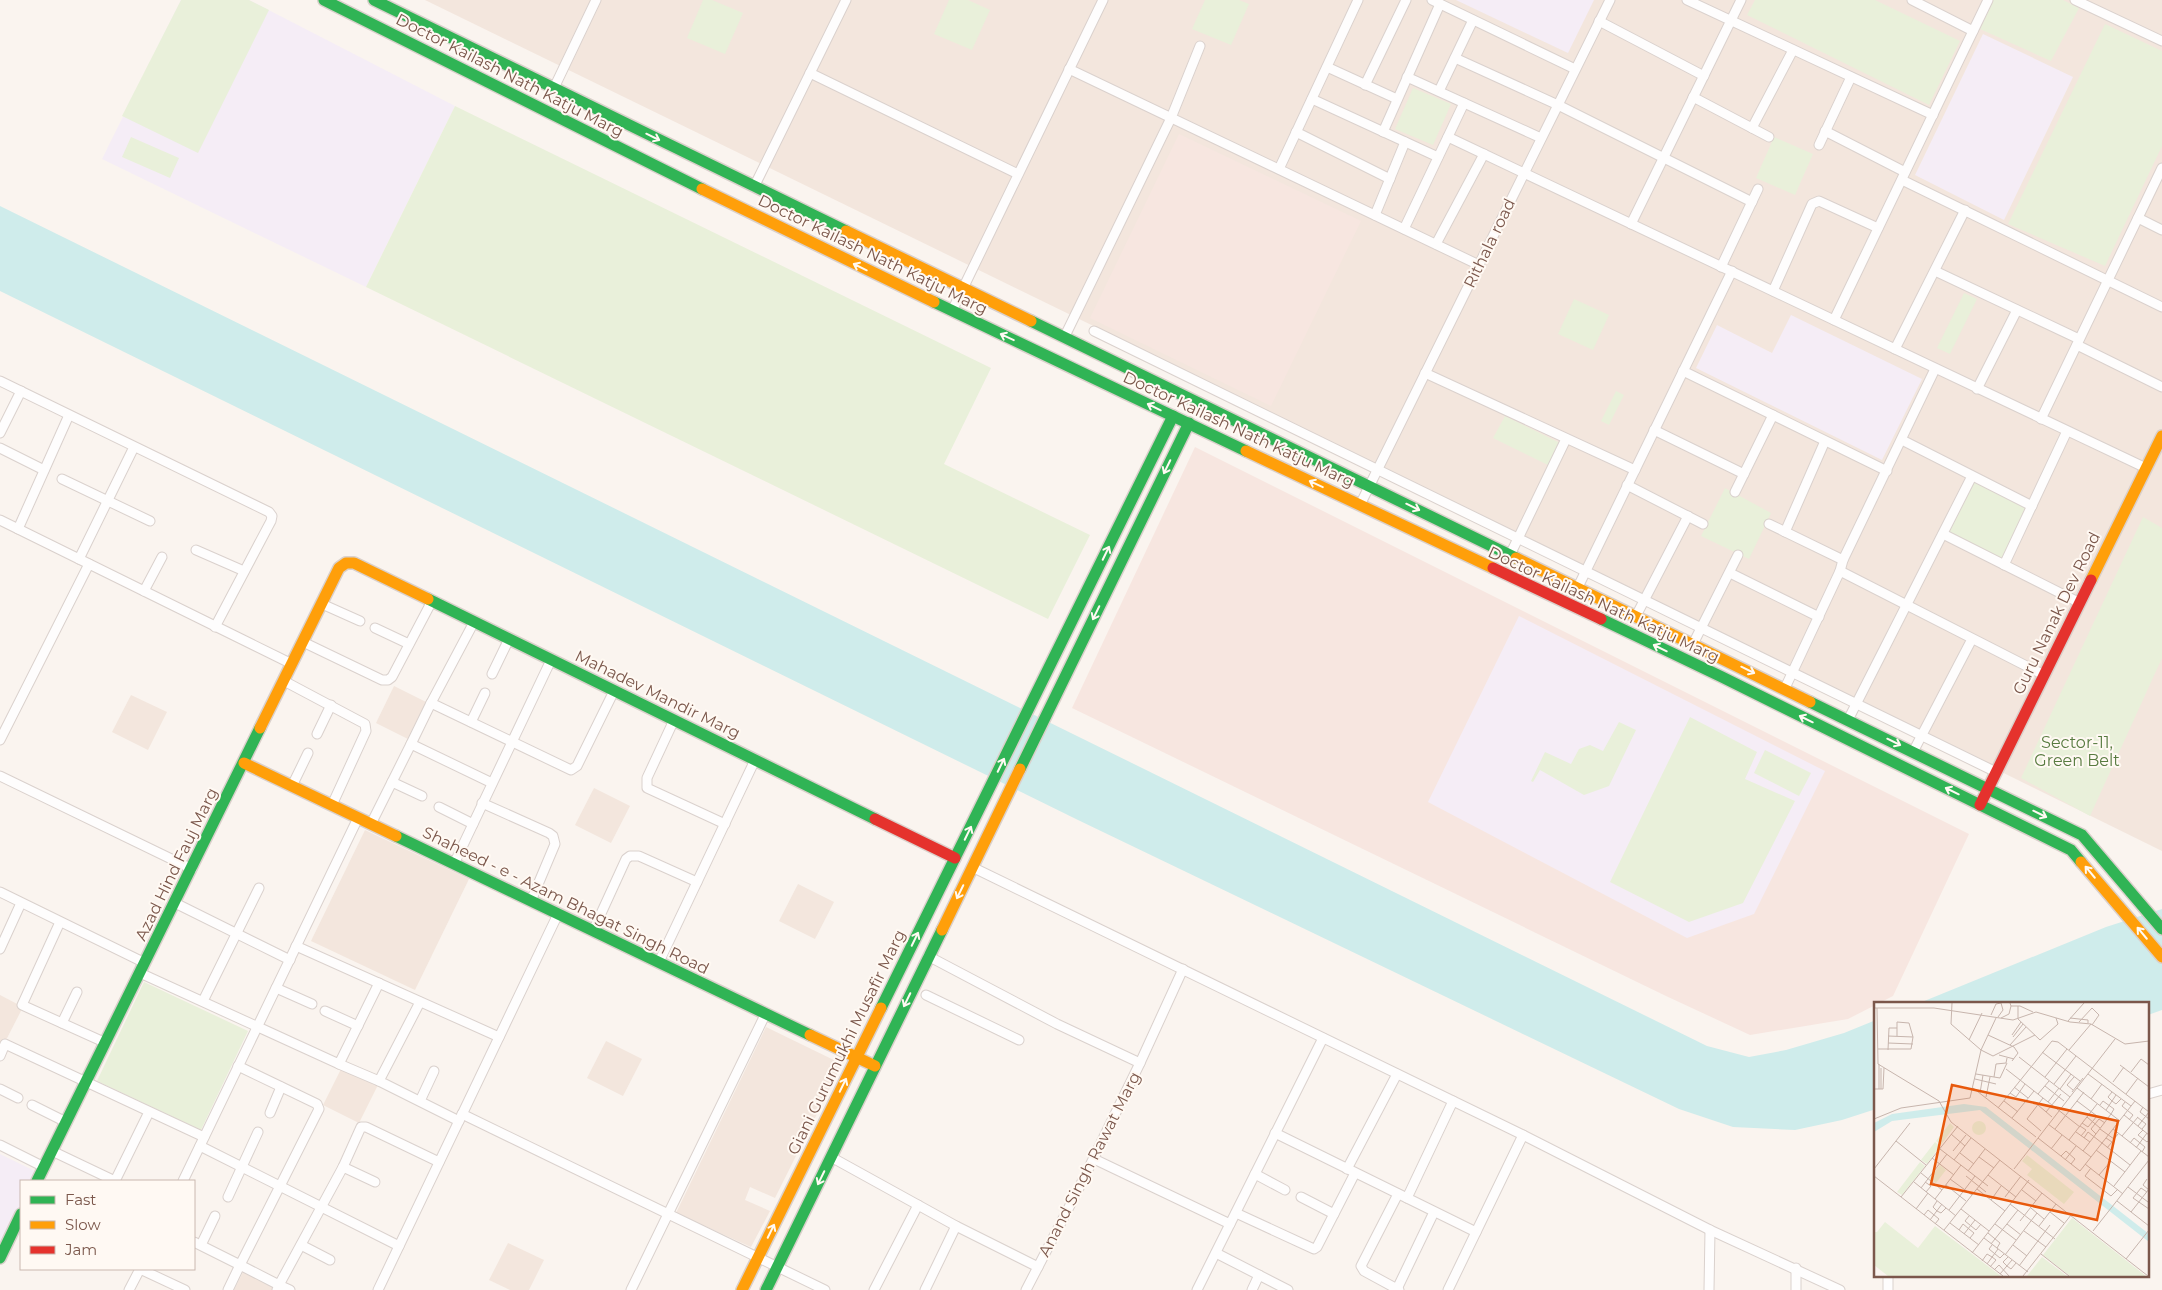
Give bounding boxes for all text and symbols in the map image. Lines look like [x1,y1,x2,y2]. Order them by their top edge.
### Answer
street label: Doctor Kailash Nath Katju Marg [393,10,627,141]
one-way arrow [645,133,660,143]
street label: Doctor Kailash Nath Katju Marg [755,190,991,318]
street label: Rithala road [1460,196,1519,291]
one-way arrow [853,262,868,271]
one-way arrow [1000,331,1015,341]
street label: Doctor Kailash Nath Katju Marg [1120,367,1357,492]
one-way arrow [1146,401,1161,411]
one-way arrow [1162,459,1172,474]
one-way arrow [1309,479,1324,488]
one-way arrow [1405,503,1420,513]
street label: Guru Nanak Dev Road [2009,529,2104,698]
street label: Doctor Kailash Nath Katju Marg [1485,542,1722,667]
one-way arrow [1102,546,1111,561]
one-way arrow [1091,605,1100,620]
one-way arrow [1653,643,1668,652]
street label: Mahadev Mandir Marg [572,646,743,743]
one-way arrow [1740,666,1755,675]
one-way arrow [1799,714,1814,723]
park label: Sector-11, Green Belt [2034,733,2120,770]
one-way arrow [1886,738,1901,747]
one-way arrow [997,758,1007,773]
street label: Azad Hind Fauj Marg [131,785,222,944]
one-way arrow [1944,786,1959,796]
one-way arrow [2032,810,2047,819]
street label: Shaheed - e - Azam Bhagat Singh Road [420,823,712,978]
one-way arrow [963,826,973,841]
one-way arrow [2084,866,2096,879]
one-way arrow [955,884,965,899]
street label: Giani Gurumukhi Musafir Marg [784,927,909,1158]
one-way arrow [2137,927,2148,940]
one-way arrow [911,932,920,947]
one-way arrow [902,992,911,1007]
inset map [1874,1002,2150,1278]
street label: Anand Singh Rawat Marg [1034,1069,1144,1260]
one-way arrow [839,1078,848,1093]
one-way arrow [816,1170,825,1185]
legend [20,1180,195,1270]
text: Fast [65,1190,96,1209]
text: Slow [65,1215,101,1234]
one-way arrow [766,1223,776,1238]
text: Jam [64,1240,97,1259]

